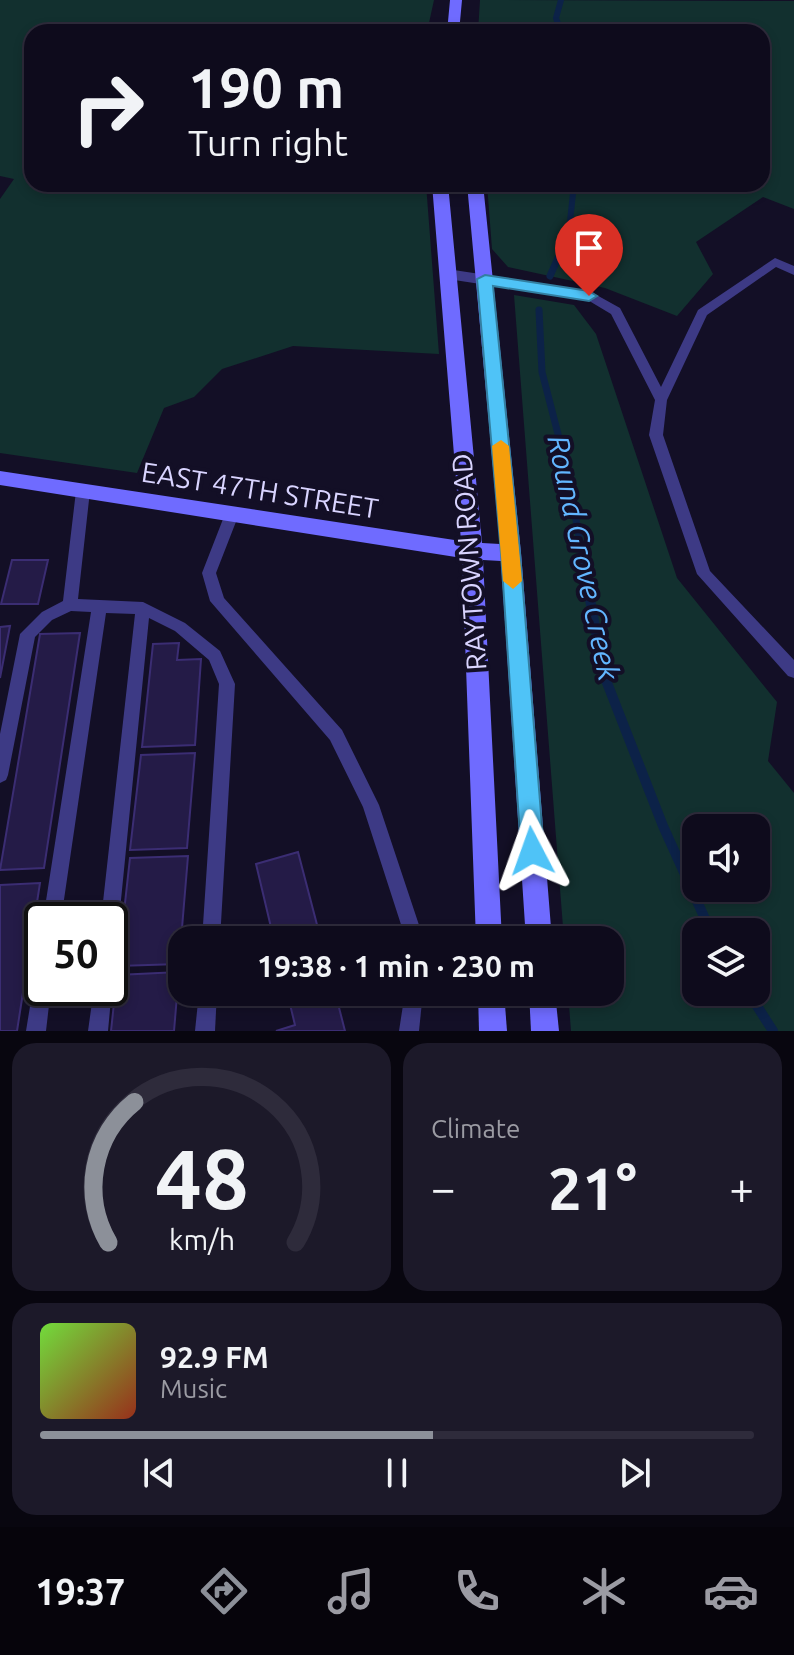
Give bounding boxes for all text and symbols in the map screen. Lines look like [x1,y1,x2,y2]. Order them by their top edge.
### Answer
icon: right [56,56,160,160]
text: 190 m [188,56,344,119]
text: Turn right [188,122,348,163]
pin [555,214,623,296]
icon: arrive [567,226,611,270]
water label: Round Grove Creek [541,432,627,684]
street label: RAYTOWN ROAD [445,453,492,672]
street label: EAST 47TH STREET [140,455,381,524]
position arrow [490,809,574,893]
map controls [682,814,770,1006]
button: sound [682,814,770,902]
speed limit sign: 50 [24,902,128,1006]
button: layers [682,918,770,1006]
text: 19:38 · 1 min · 230 m [257,949,535,983]
text: Climate [431,1114,520,1143]
text: 48 [155,1131,248,1225]
text: 21° [548,1154,637,1221]
text: − [431,1163,456,1212]
text: + [729,1163,754,1212]
text: km/h [169,1223,235,1255]
text: 92.9 FM [160,1340,269,1374]
text: Music [160,1374,227,1403]
icon: previous [137,1451,181,1495]
icon: pause [375,1451,419,1495]
icon: next [613,1451,657,1495]
icon: directions [196,1563,252,1619]
icon: music [323,1563,379,1619]
icon: phone [449,1563,505,1619]
icon: climate [576,1563,632,1619]
icon: car [703,1563,759,1619]
text: 19:37 [35,1571,125,1612]

